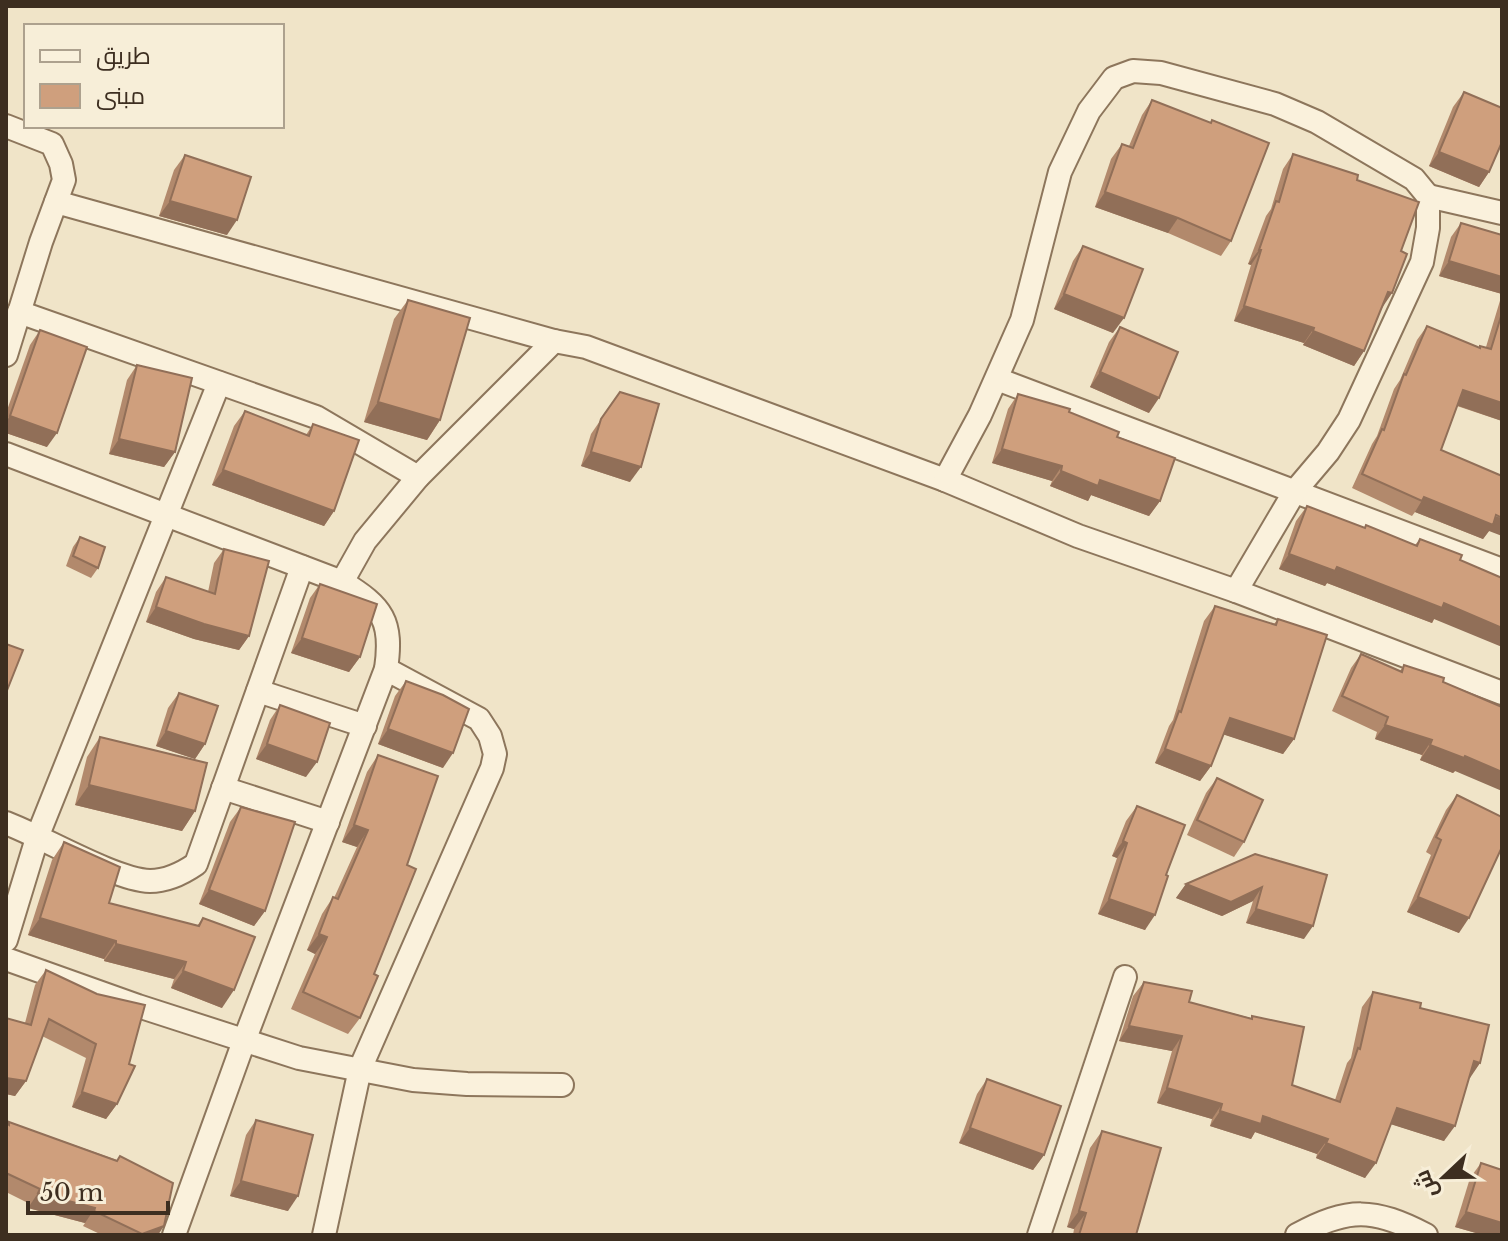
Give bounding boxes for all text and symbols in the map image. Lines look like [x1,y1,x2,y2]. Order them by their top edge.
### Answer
legend [24,24,284,128]
text: طريق [96,41,151,71]
text: مبنى [96,81,145,110]
north arrow [1404,1137,1484,1217]
scale bar [28,1165,168,1215]
text: ش [1408,1166,1444,1202]
text: 50 m [40,1178,104,1207]

